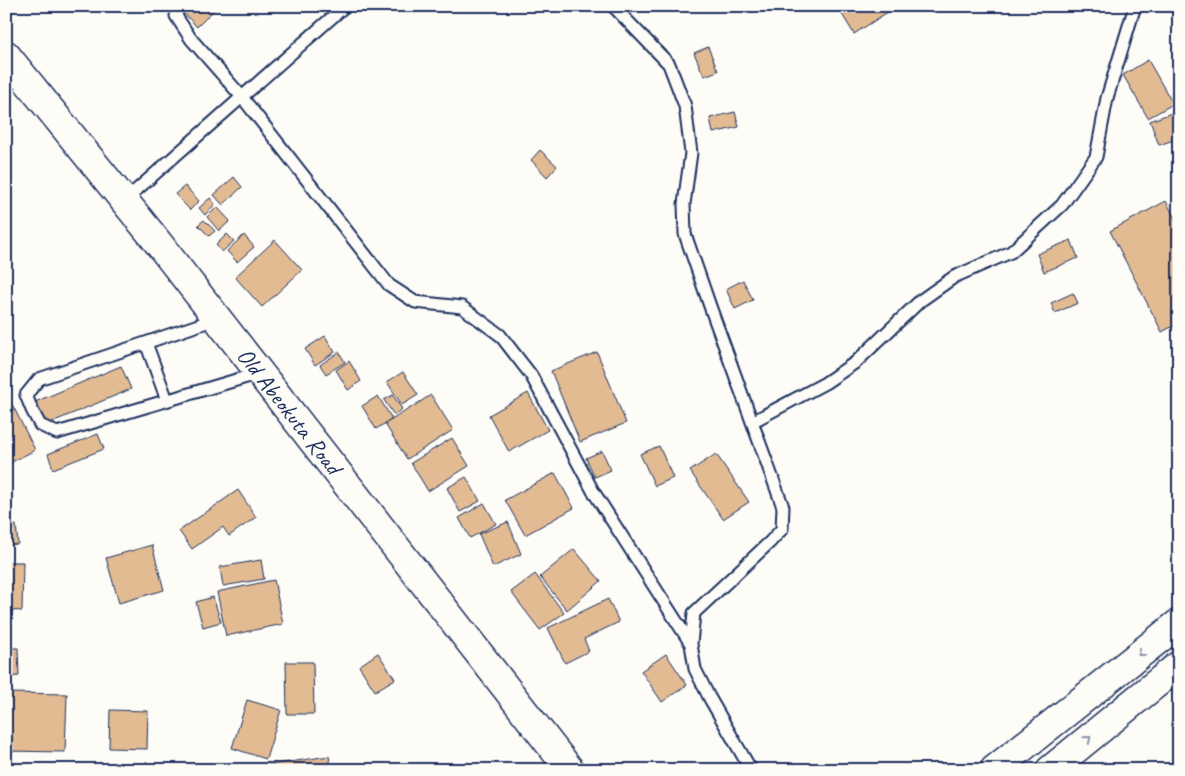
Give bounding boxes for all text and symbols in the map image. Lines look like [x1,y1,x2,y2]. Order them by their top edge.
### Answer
street label: Old Abeokuta Road [231,341,351,483]
one-way arrow [1137,648,1146,657]
one-way arrow [1082,736,1091,745]

